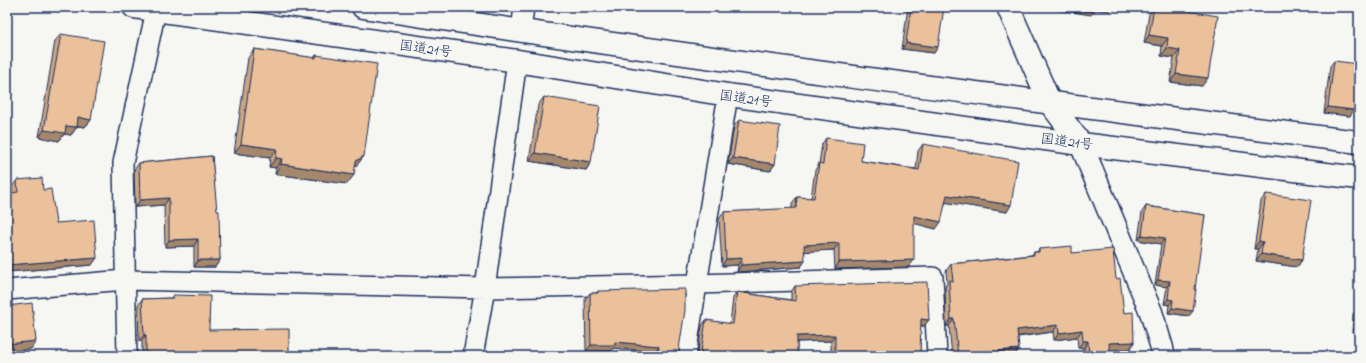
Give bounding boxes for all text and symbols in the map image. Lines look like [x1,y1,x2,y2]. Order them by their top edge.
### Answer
street label: 国道21号 [398,35,454,64]
street label: 国道21号 [718,85,774,114]
street label: 国道21号 [1039,129,1095,156]

